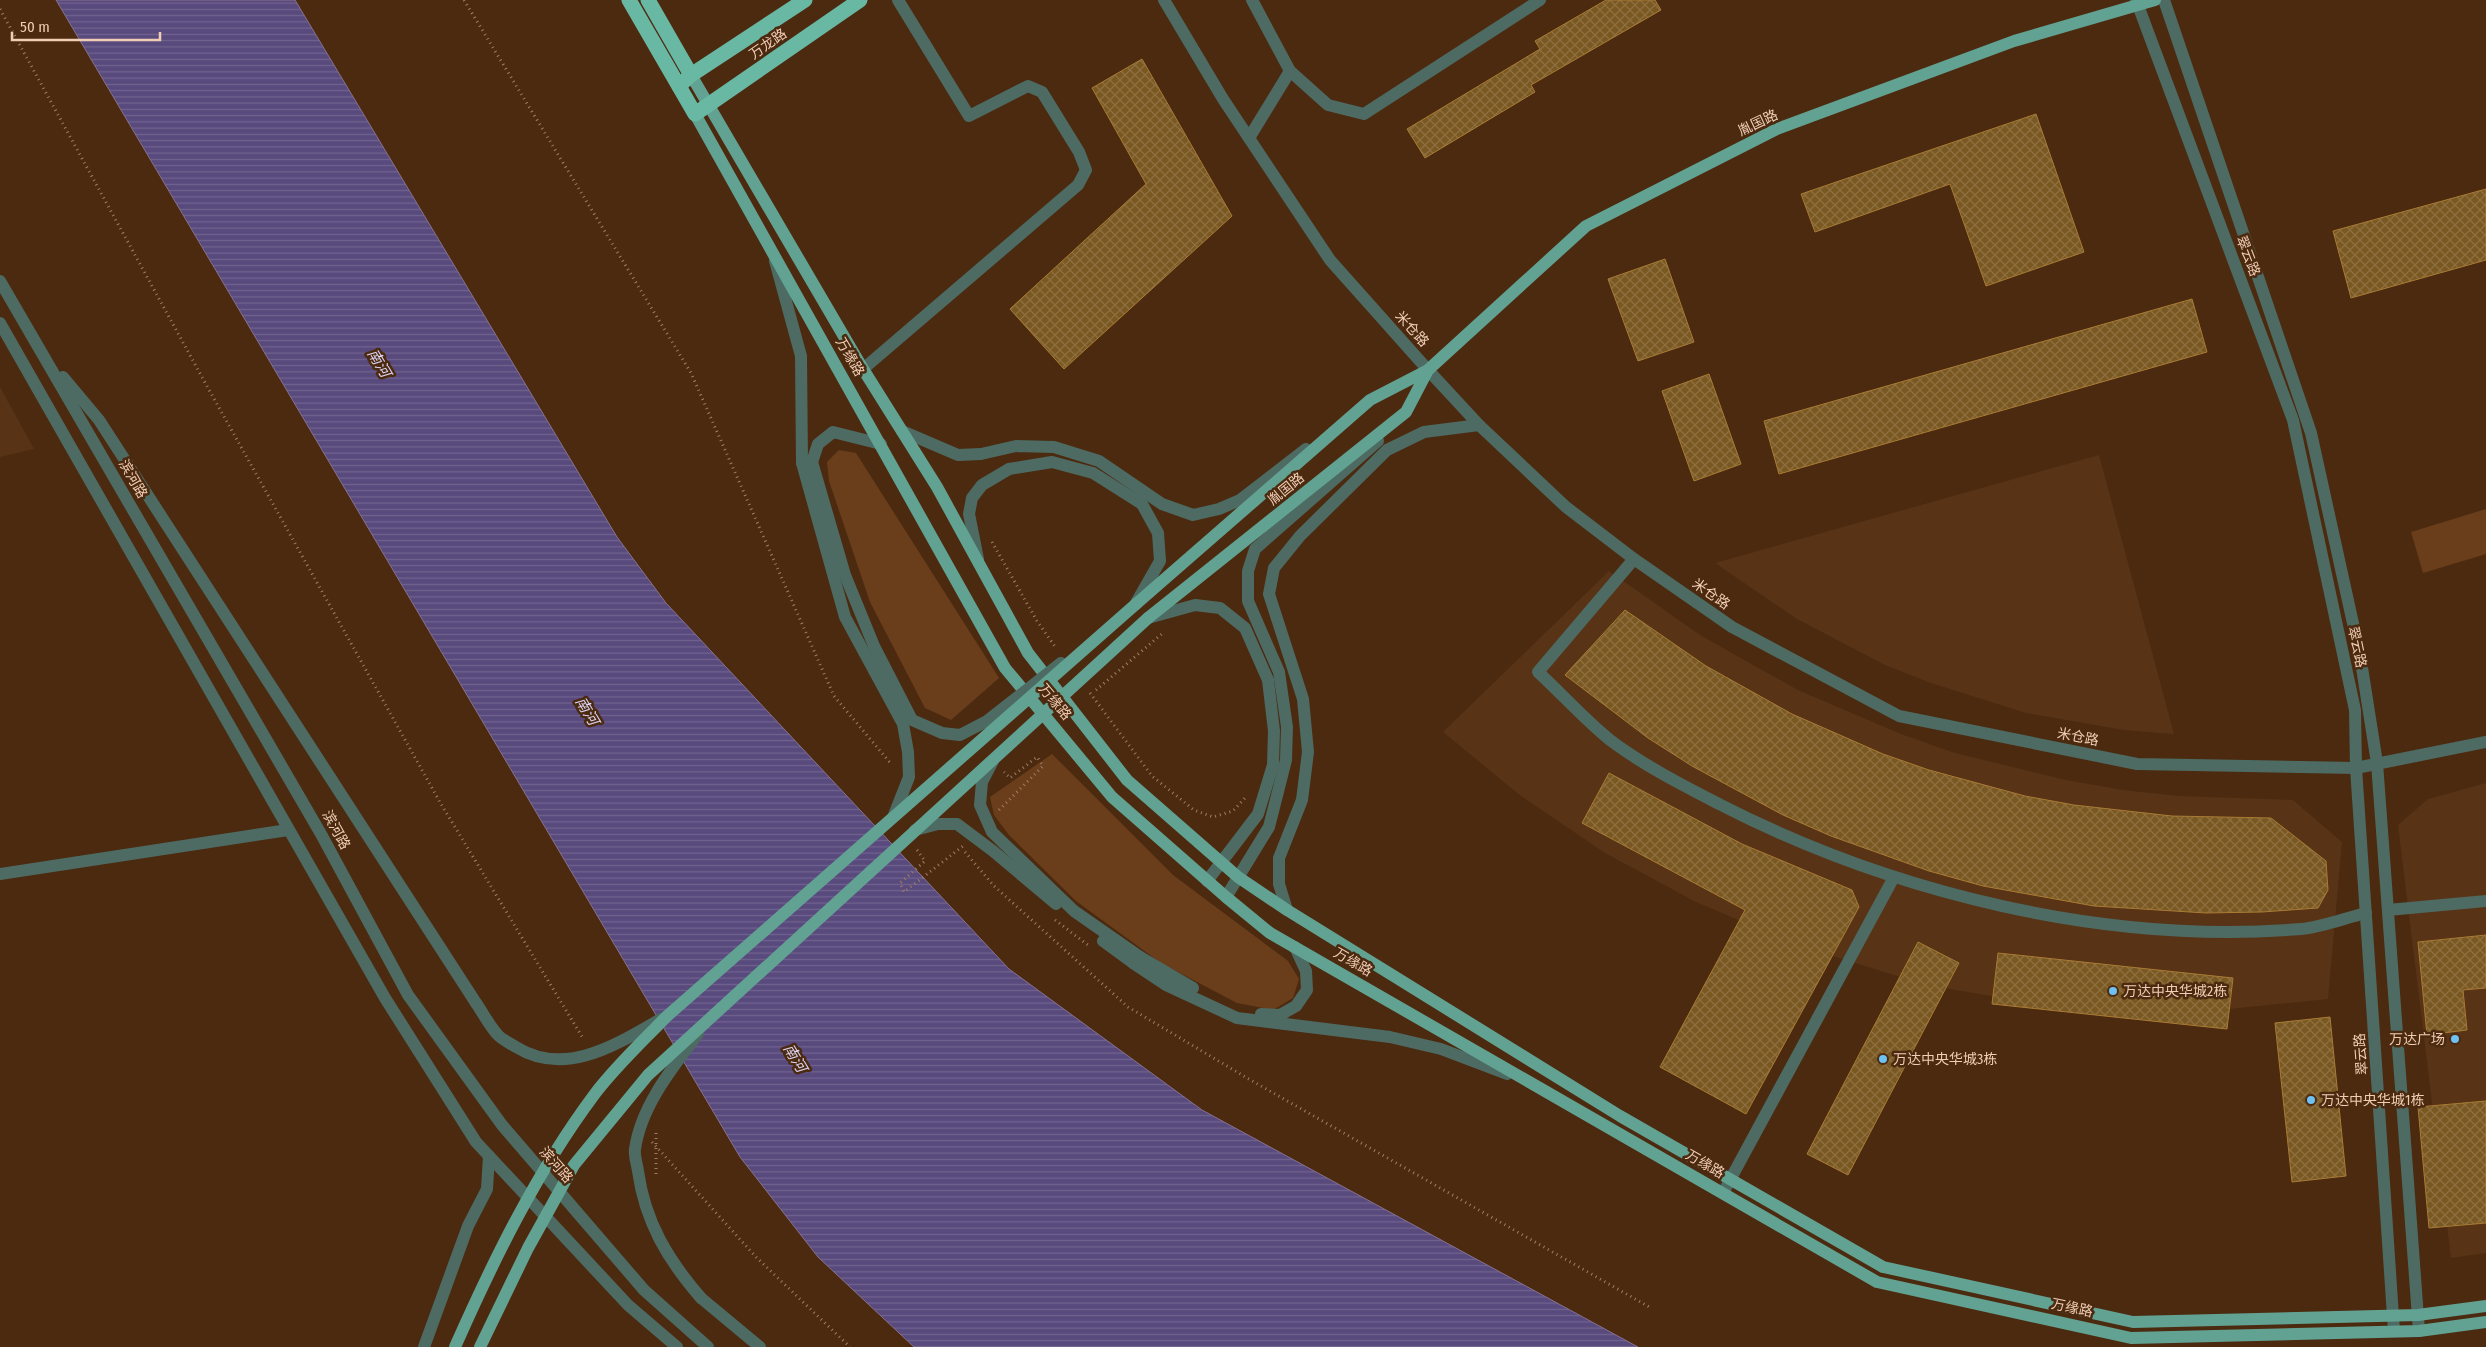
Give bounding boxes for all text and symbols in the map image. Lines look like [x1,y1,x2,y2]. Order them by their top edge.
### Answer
scale bar [12,10,160,42]
text: 50 m [20,18,50,36]
street label: 万龙路 [746,25,790,63]
street label: 胤国路 [1735,106,1781,140]
street label: 翠云路 [2233,233,2263,279]
street label: 米仓路 [1392,308,1432,350]
street label: 万缘路 [832,335,868,379]
water label: 南河 [364,346,396,383]
street label: 滨河路 [115,457,151,501]
street label: 胤国路 [1264,469,1308,509]
street label: 米仓路 [1689,575,1733,613]
street label: 翠云路 [2344,625,2370,669]
street label: 万缘路 [1035,680,1075,724]
water label: 南河 [572,694,604,731]
street label: 米仓路 [2056,725,2100,749]
street label: 滨河路 [318,808,354,852]
street label: 万缘路 [1331,944,1375,980]
place label: 万达中央华城2栋 [2123,983,2227,1000]
marker: 万达中央华城2栋 [2107,985,2119,997]
place label: 万达广场 [2389,1031,2445,1048]
street label: 翠云路 [2351,1032,2371,1076]
marker: 万达广场 [2449,1033,2461,1045]
water label: 南河 [780,1041,812,1078]
place label: 万达中央华城3栋 [1893,1051,1997,1068]
marker: 万达中央华城3栋 [1877,1053,1889,1065]
place label: 万达中央华城1栋 [2321,1092,2424,1109]
marker: 万达中央华城1栋 [2305,1094,2317,1106]
street label: 滨河路 [536,1144,576,1186]
street label: 万缘路 [1683,1146,1727,1182]
street label: 万缘路 [2050,1295,2094,1321]

